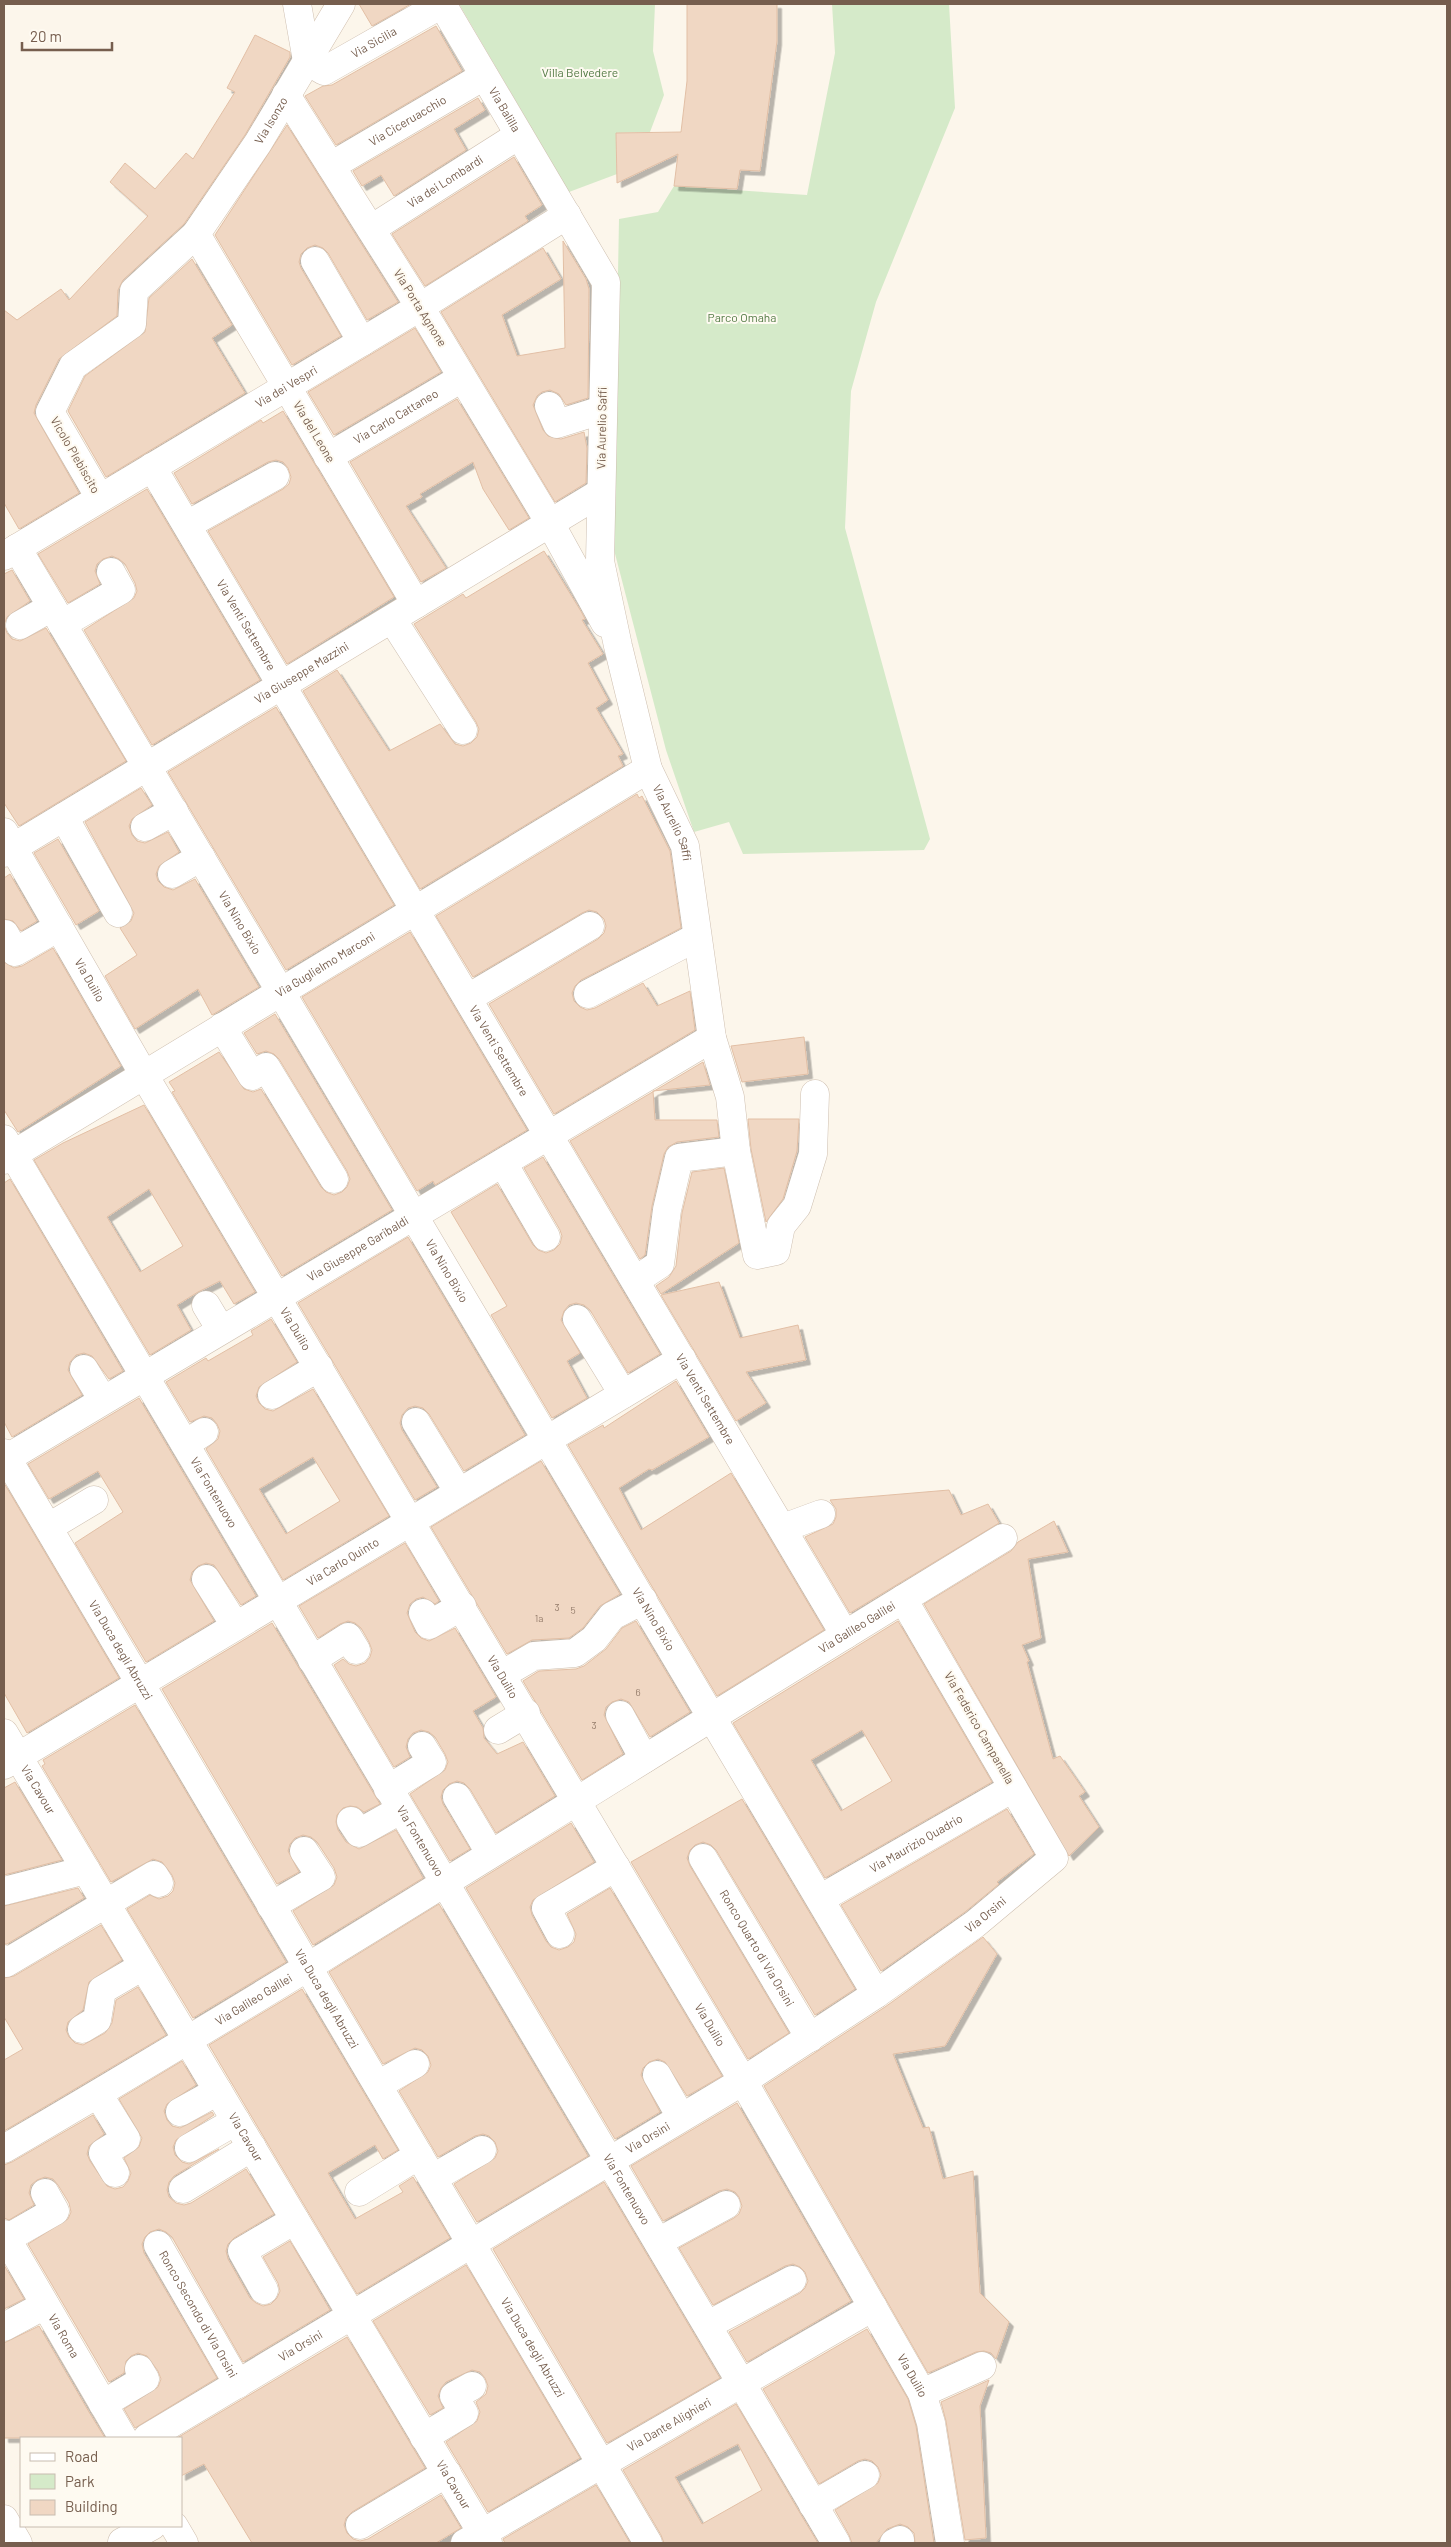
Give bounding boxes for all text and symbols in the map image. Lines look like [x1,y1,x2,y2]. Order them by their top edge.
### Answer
scale bar [22,20,112,52]
street label: Via Sicilia [348,23,399,60]
text: 20 m [30,27,62,45]
park label: Villa Belvedere [542,65,618,79]
street label: Via Balilla [487,84,524,134]
street label: Via Ciceruacchio [366,92,448,148]
street label: Via Isonzo [251,94,290,146]
street label: Via dei Lombardi [404,152,485,210]
street label: Via Porta Agnone [391,266,450,349]
park label: Parco Omaha [708,310,776,324]
street label: Via dei Vespri [252,362,319,410]
street label: Via Carlo Cattaneo [351,386,440,446]
street label: Via Aurelio Saffi [593,387,609,469]
street label: Via del Leone [291,398,339,465]
street label: Vicolo Plebiscito [48,414,103,495]
street label: Via Venti Settembre [214,577,279,673]
street label: Via Giuseppe Mazzini [252,638,351,706]
street label: Via Aurelio Saffi [650,782,695,862]
street label: Via Nino Bixio [216,888,265,956]
street label: Via Guglielmo Marconi [273,928,377,1000]
street label: Via Duilio [72,955,108,1004]
street label: Via Venti Settembre [467,1002,532,1098]
street label: Via Giuseppe Garibaldi [304,1213,411,1284]
street label: Via Nino Bixio [423,1236,472,1305]
street label: Via Duilio [278,1304,314,1353]
street label: Via Venti Settembre [674,1351,738,1447]
street label: Via Fontenuovo [188,1454,241,1530]
street label: Via Carlo Quinto [304,1534,381,1588]
street label: Via Nino Bixio [630,1585,678,1653]
street label: Via Duca degli Abruzzi [87,1597,156,1702]
street label: Via Galileo Galilei [816,1598,898,1655]
house number: 3 [554,1601,560,1613]
house number: 5 [570,1604,576,1616]
house number: 1a [535,1612,543,1624]
street label: Via Duilio [485,1652,522,1701]
street label: Via Federico Campanella [942,1669,1018,1786]
house number: 6 [635,1686,641,1698]
house number: 3 [591,1719,597,1731]
street label: Via Cavour [19,1762,59,1817]
street label: Via Fontenuovo [394,1803,447,1878]
street label: Via Maurizio Quadrio [867,1811,965,1875]
street label: Ronco Quarto di Via Orsini [717,1887,798,2009]
street label: Via Orsini [962,1893,1008,1935]
street label: Via Duca degli Abruzzi [293,1946,362,2051]
street label: Via Galileo Galilei [212,1970,294,2028]
street label: Via Duilio [692,2000,729,2049]
street label: Via Cavour [226,2110,267,2164]
street label: Via Orsini [623,2118,672,2156]
street label: Via Fontenuovo [601,2151,654,2227]
street label: Ronco Secondo di Via Orsini [157,2248,241,2380]
street label: Via Duca degli Abruzzi [499,2295,568,2399]
street label: Via Roma [46,2311,83,2360]
street label: Via Orsini [275,2327,325,2364]
street label: Via Duilio [895,2351,931,2398]
street label: Via Dante Alighieri [624,2394,713,2454]
legend [20,2437,182,2527]
text: Road [65,2447,98,2465]
street label: Via Cavour [434,2457,475,2512]
text: Park [65,2472,95,2490]
text: Building [65,2497,118,2515]

